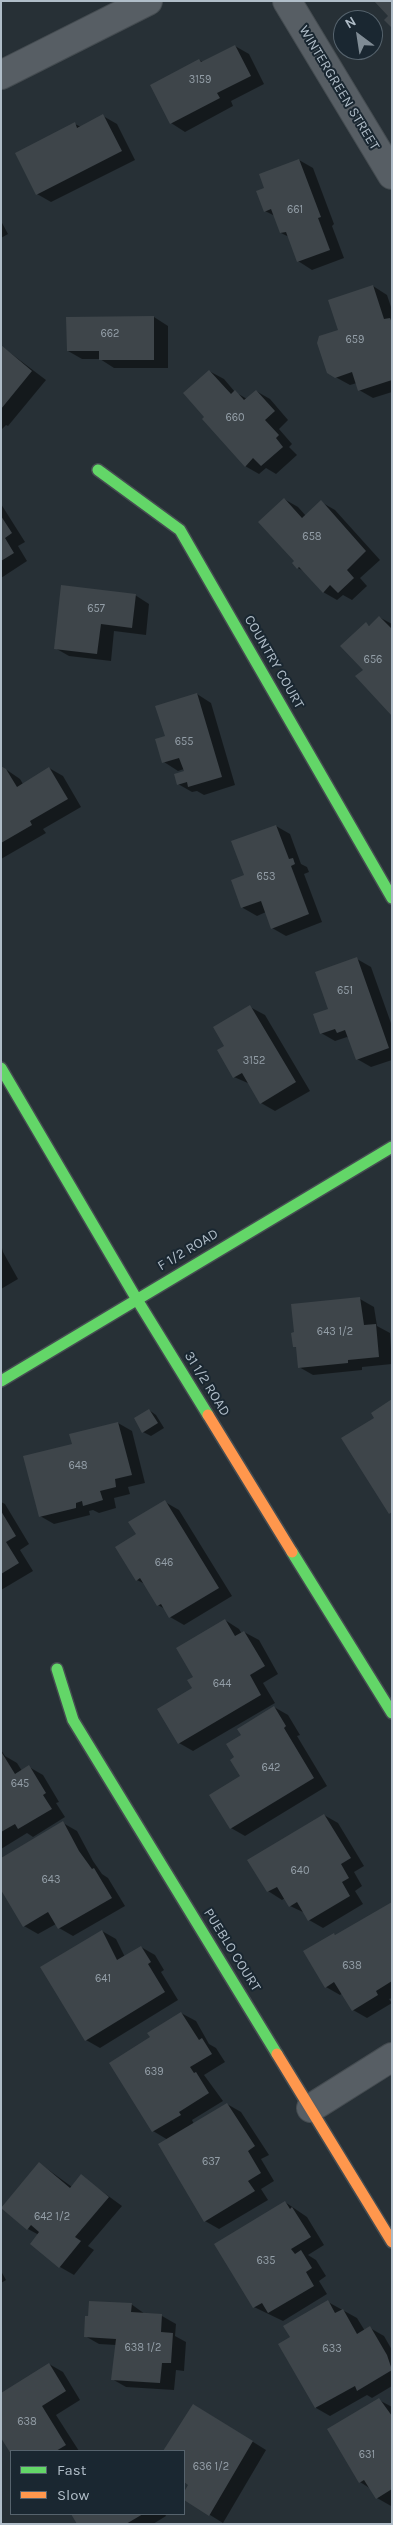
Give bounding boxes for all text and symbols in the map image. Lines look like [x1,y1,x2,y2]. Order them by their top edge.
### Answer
north arrow [333,10,383,60]
street label: WINTERGREEN STREET [295,23,383,153]
house number: 3159 [189,73,211,87]
house number: 661 [287,203,303,217]
house number: 662 [101,327,119,341]
house number: 659 [346,333,364,347]
house number: 660 [225,411,245,425]
house number: 658 [302,530,322,544]
house number: 657 [87,602,105,616]
street label: COUNTRY COURT [240,612,308,712]
house number: 656 [364,653,382,667]
house number: 655 [175,735,193,749]
house number: 653 [256,870,276,884]
house number: 651 [337,984,353,998]
house number: 3152 [243,1054,265,1068]
street label: F 1/2 ROAD [155,1225,221,1275]
house number: 643 1/2 [317,1325,353,1339]
street label: 31 1/2 ROAD [180,1349,234,1419]
house number: 648 [68,1459,88,1473]
house number: 646 [155,1556,173,1570]
house number: 644 [213,1677,231,1691]
house number: 642 [262,1761,280,1775]
house number: 645 [11,1777,29,1791]
house number: 640 [291,1864,309,1878]
house number: 643 [42,1873,60,1887]
street label: PUEBLO COURT [200,1905,264,1995]
house number: 638 [342,1959,362,1973]
house number: 641 [95,1972,111,1986]
house number: 639 [144,2065,164,2079]
house number: 637 [202,2155,220,2169]
house number: 642 1/2 [34,2210,70,2224]
house number: 635 [256,2254,276,2268]
house number: 638 1/2 [125,2341,161,2355]
house number: 633 [322,2342,342,2356]
house number: 638 [17,2415,37,2429]
house number: 631 [359,2448,375,2462]
legend [10,2450,185,2515]
house number: 636 1/2 [193,2460,229,2474]
text: Fast [57,2461,86,2479]
text: Slow [57,2486,89,2504]

